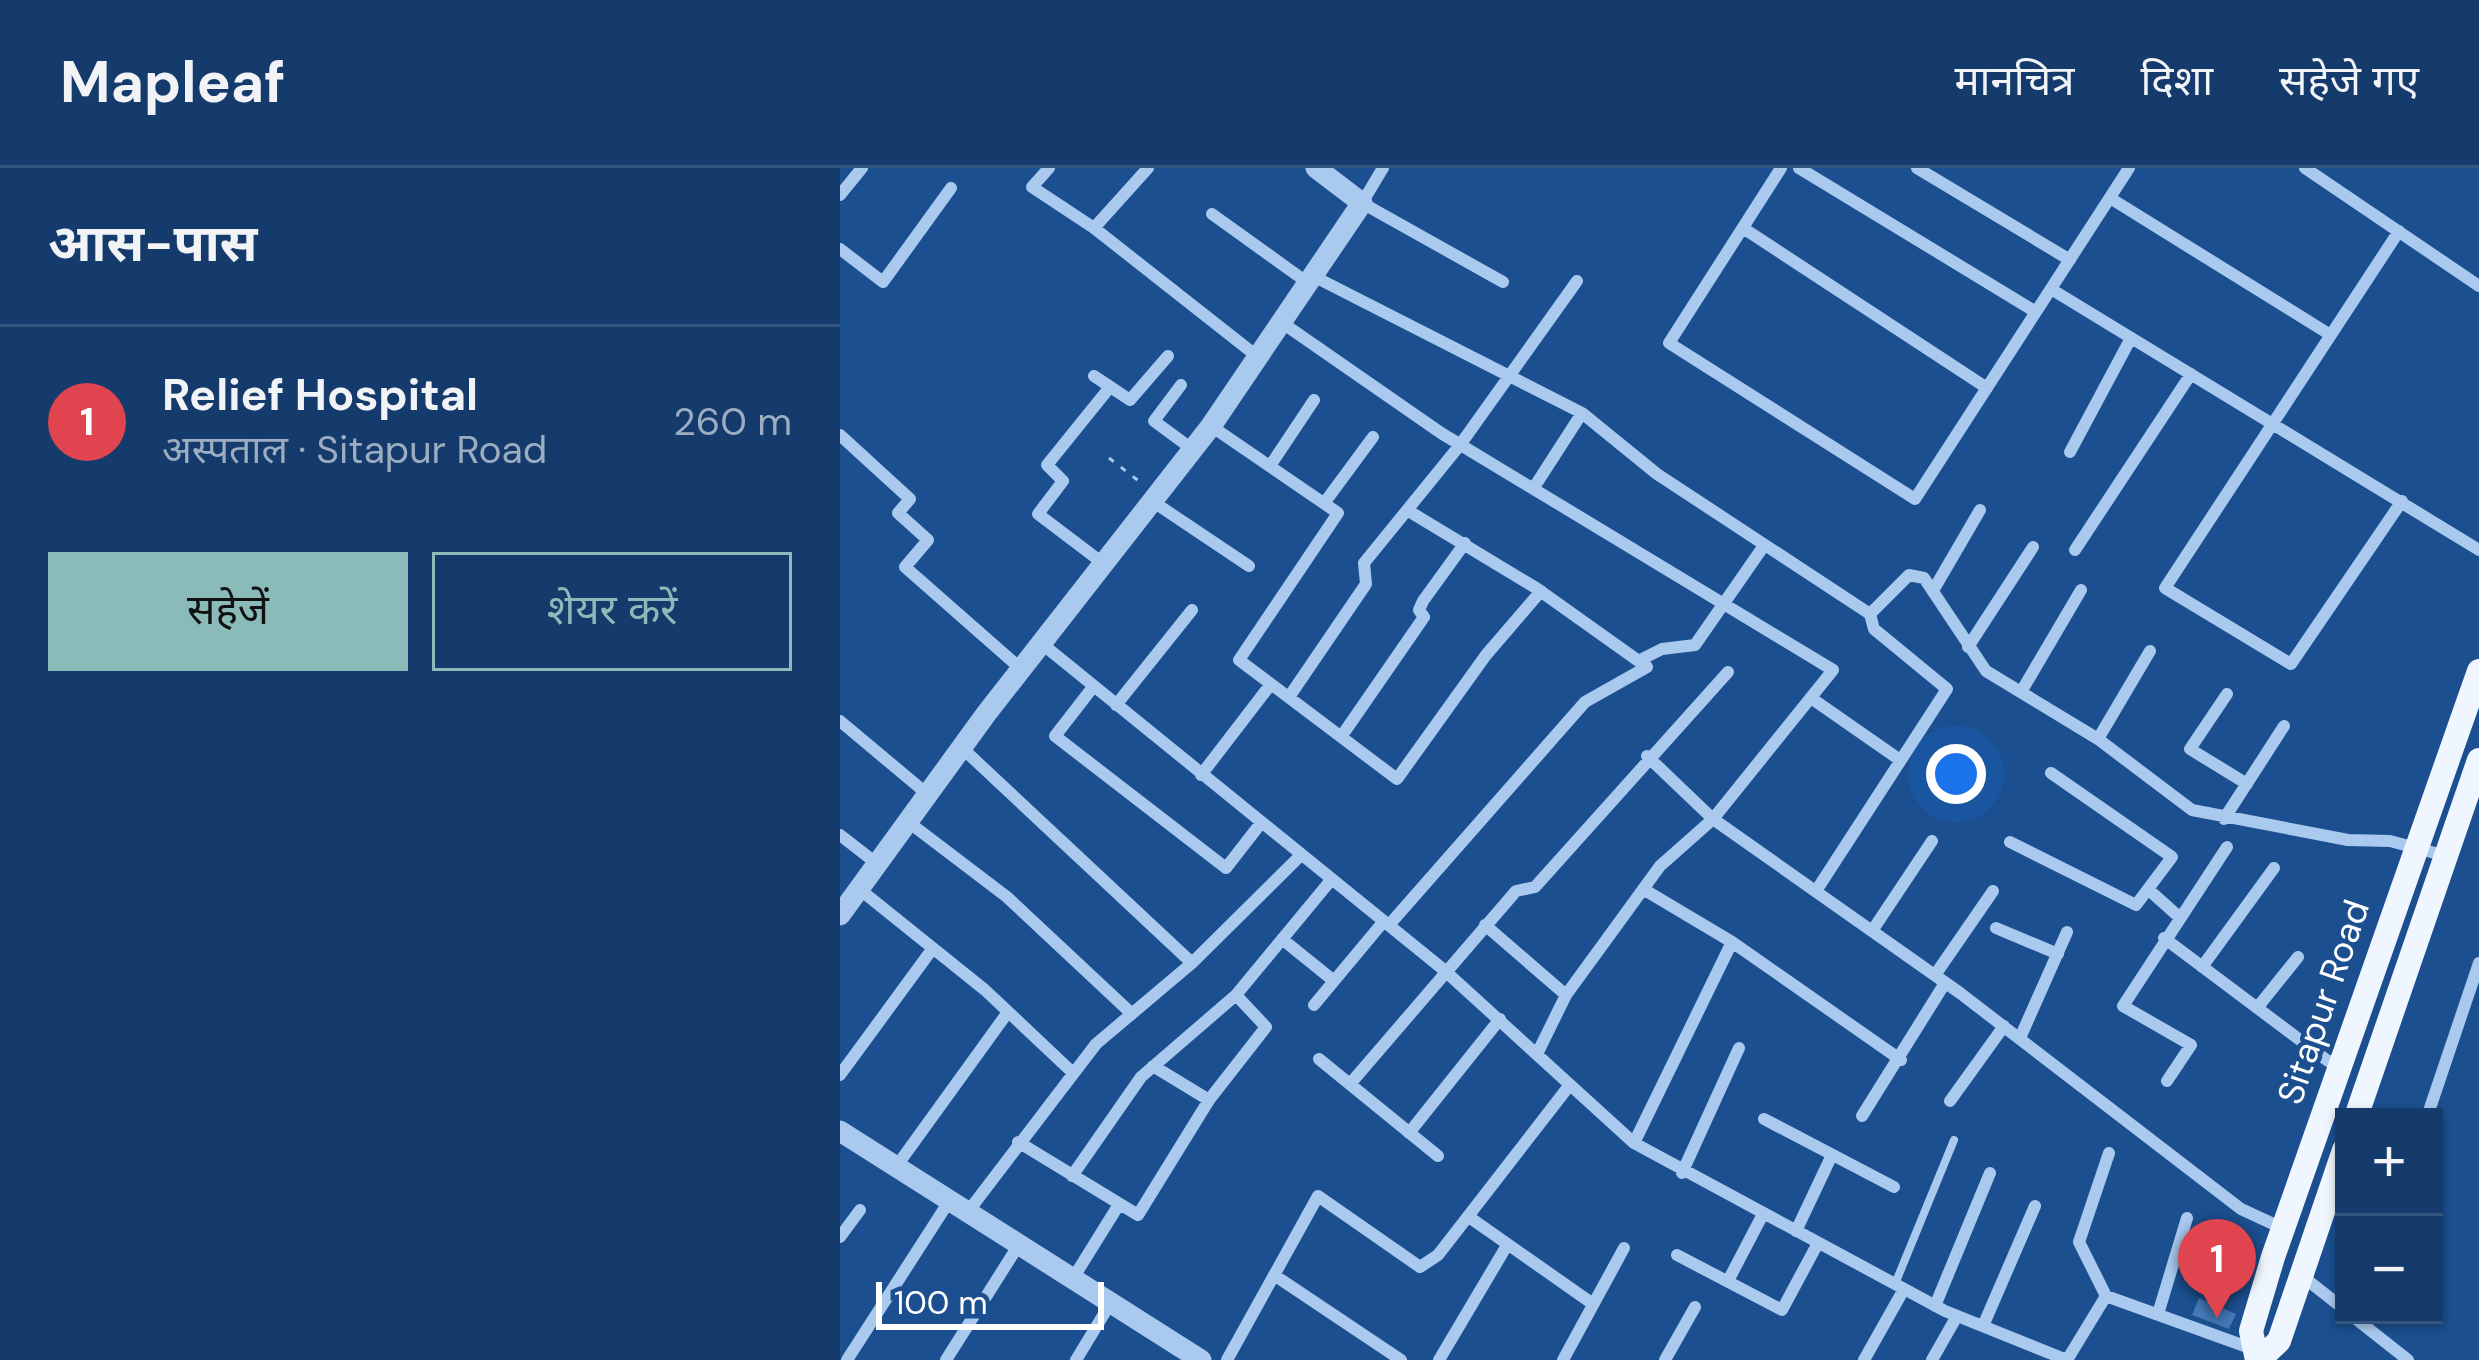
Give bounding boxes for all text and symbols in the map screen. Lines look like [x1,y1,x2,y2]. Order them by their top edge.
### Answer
text: Mapleaf [60,45,285,120]
text: मानचित्र [1954,53,2074,108]
text: दिशा [2140,53,2213,108]
text: सहेजे गए [2279,53,2419,108]
text: आस-पास [48,210,257,277]
text: Relief Hospital [162,365,478,424]
text: 1 [80,396,94,447]
text: 260 m [673,396,792,447]
text: अस्पताल · Sitapur Road [162,424,547,475]
button: सहेजें [48,552,408,671]
button: शेयर करें [432,552,792,671]
your location [1926,744,1986,804]
street label: Sitapur Road [2266,894,2380,1110]
map controls [2335,1108,2443,1324]
button: + [2335,1108,2443,1216]
button: − [2335,1216,2443,1324]
pin: 1 [2178,1219,2256,1318]
scale bar [876,1276,1104,1329]
text: 100 m [894,1281,988,1324]

